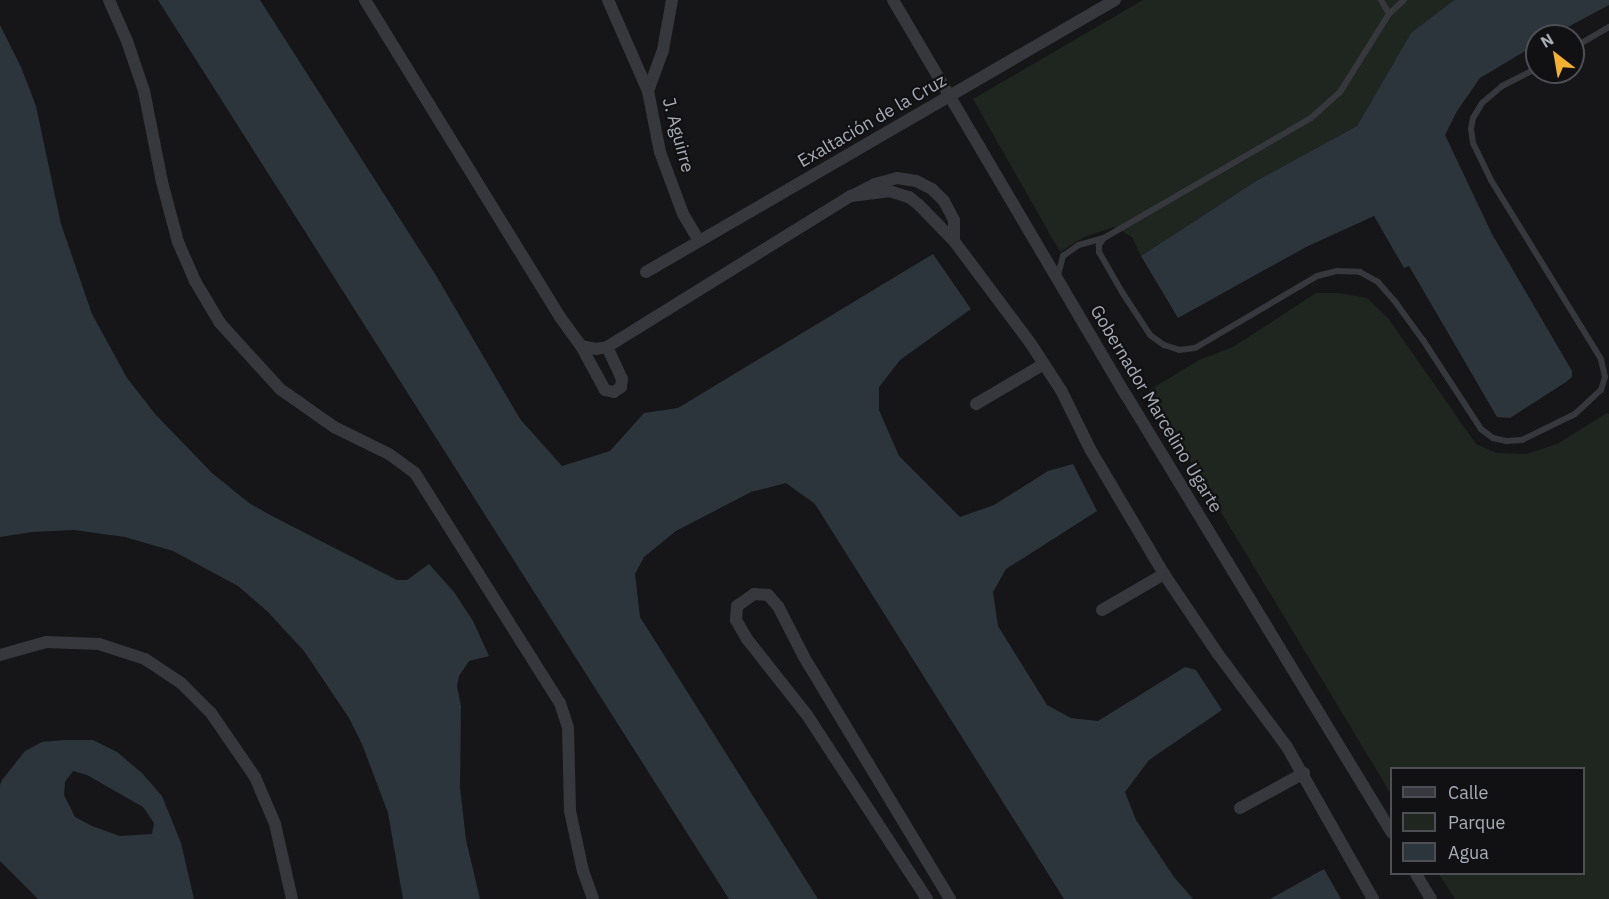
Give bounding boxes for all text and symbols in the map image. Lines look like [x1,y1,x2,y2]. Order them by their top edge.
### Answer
north arrow [1525,24,1585,84]
text: N [1537,29,1557,52]
street label: Exaltación de la Cruz [794,70,950,172]
street label: J. Aguirre [658,95,698,175]
street label: Gobernador Marcelino Ugarte [1085,301,1227,517]
legend [1390,767,1585,875]
text: Calle [1448,781,1488,804]
text: Parque [1448,811,1505,834]
text: Agua [1448,841,1489,864]

